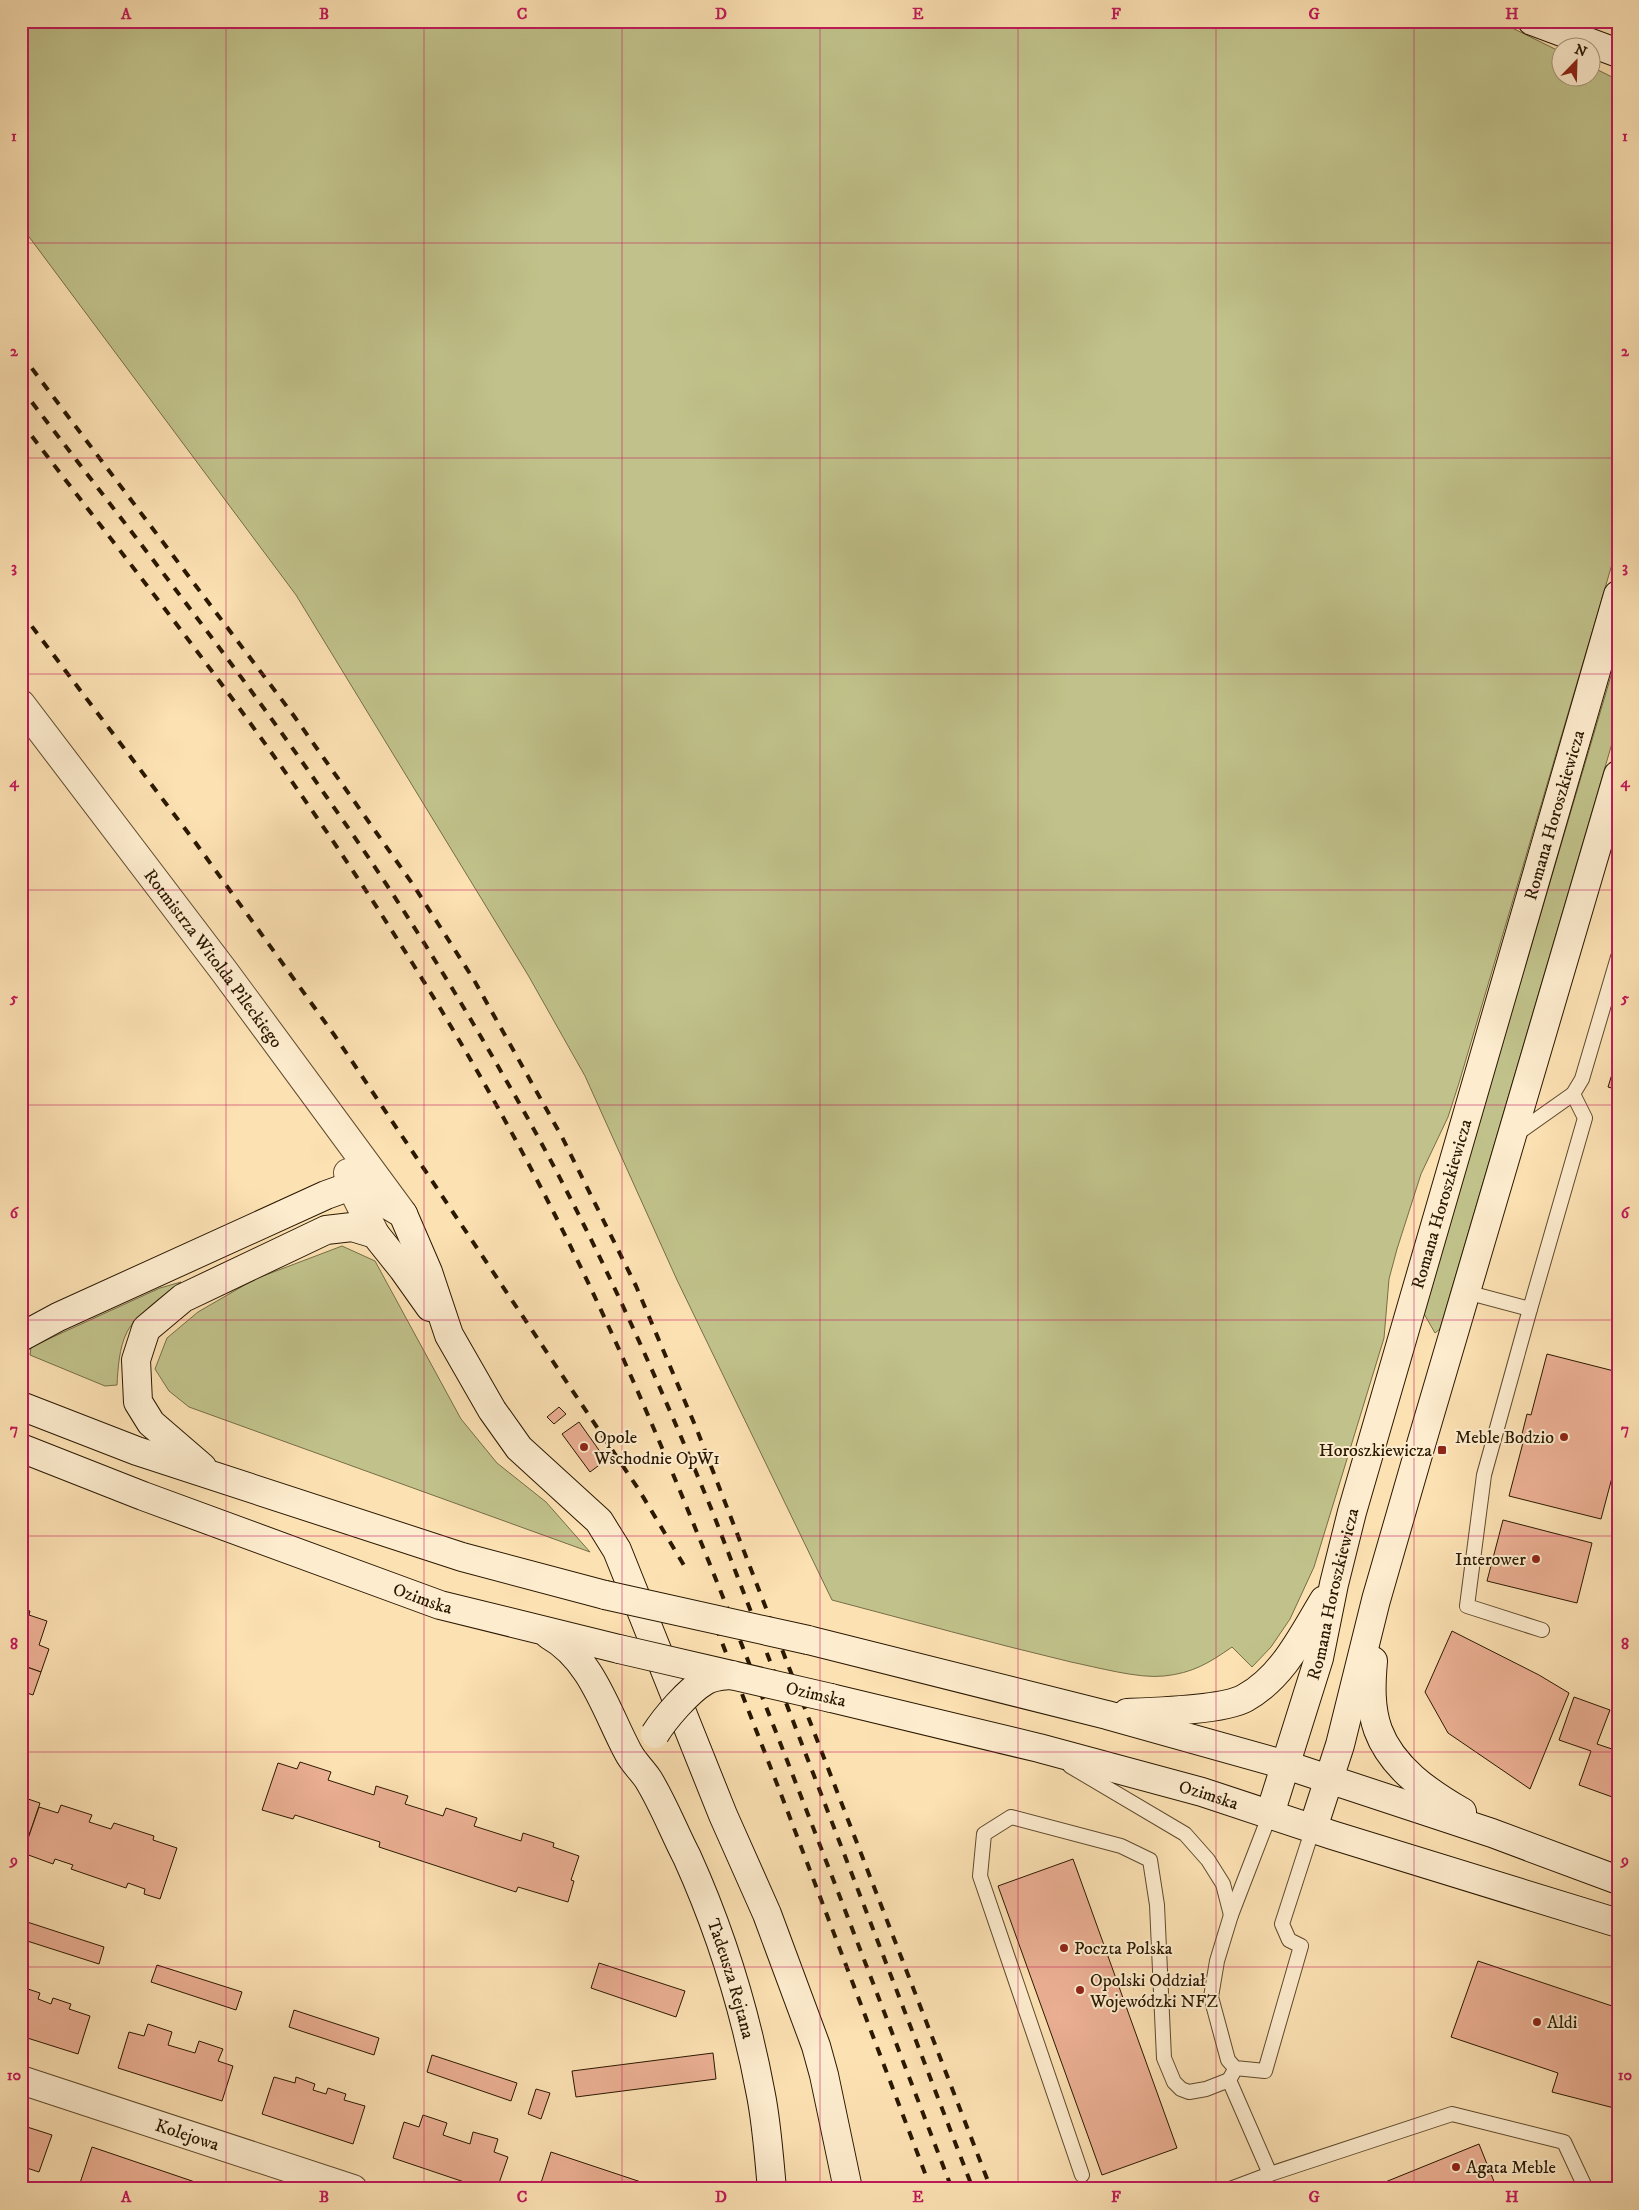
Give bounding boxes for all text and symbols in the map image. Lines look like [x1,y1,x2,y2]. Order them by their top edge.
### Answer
text: A [120,4,132,24]
text: B [319,4,329,24]
text: C [517,4,527,24]
text: D [715,4,727,24]
text: E [912,4,924,24]
text: F [1111,4,1121,24]
text: G [1308,4,1320,24]
text: H [1505,4,1519,24]
north arrow [1552,38,1602,88]
text: N [1572,40,1590,62]
text: 1 [11,126,17,146]
text: 1 [1622,126,1628,146]
text: 2 [10,341,19,361]
text: 2 [1621,341,1630,361]
text: 3 [11,557,17,577]
text: 3 [1622,557,1628,577]
street label: Romana Horoszkiewicza [1520,727,1590,903]
text: 4 [8,772,19,792]
text: 4 [1619,772,1630,792]
street label: Rotmistrza Witolda Pileckiego [139,865,287,1053]
text: 5 [9,988,18,1008]
text: 5 [1620,988,1629,1008]
street label: Romana Horoszkiewicza [1407,1116,1477,1292]
text: 6 [10,1203,20,1223]
text: 6 [1621,1203,1631,1223]
text: 7 [10,1419,18,1439]
text: 7 [1621,1419,1629,1439]
place label: Opole Wschodnie OpW1 [593,1427,720,1470]
place label: Meble Bodzio [1455,1427,1554,1449]
marker: Meble Bodzio [1558,1431,1570,1443]
place label: Horoszkiewicza [1319,1440,1432,1462]
marker: Opole Wschodnie OpW1 [578,1441,590,1453]
marker: Horoszkiewicza [1436,1444,1448,1456]
street label: Romana Horoszkiewicza [1303,1506,1365,1683]
place label: Interower [1455,1549,1526,1571]
marker: Interower [1530,1553,1542,1565]
street label: Ozimska [390,1579,455,1620]
text: 8 [10,1634,18,1654]
text: 8 [1621,1634,1629,1654]
street label: Ozimska [783,1677,848,1713]
street label: Ozimska [1176,1776,1241,1815]
text: 9 [9,1850,18,1870]
text: 9 [1620,1850,1629,1870]
street label: Tadeusza Rejtana [701,1916,759,2041]
place label: Poczta Polska [1074,1938,1173,1960]
marker: Poczta Polska [1058,1942,1070,1954]
place label: Opolski Oddział Wojewódzki NFZ [1089,1970,1218,2013]
marker: Opolski Oddział Wojewódzki NFZ [1074,1984,1086,1996]
place label: Aldi [1547,2012,1578,2034]
marker: Aldi [1531,2016,1543,2028]
text: 10 [7,2065,22,2085]
text: 10 [1618,2065,1633,2085]
street label: Kolejowa [152,2115,222,2156]
place label: Agata Meble [1466,2157,1556,2179]
marker: Agata Meble [1450,2161,1462,2173]
text: A [120,2187,132,2207]
text: B [319,2187,329,2207]
text: C [517,2187,527,2207]
text: D [715,2187,727,2207]
text: E [912,2187,924,2207]
text: F [1111,2187,1121,2207]
text: G [1308,2187,1320,2207]
text: H [1505,2187,1519,2207]

